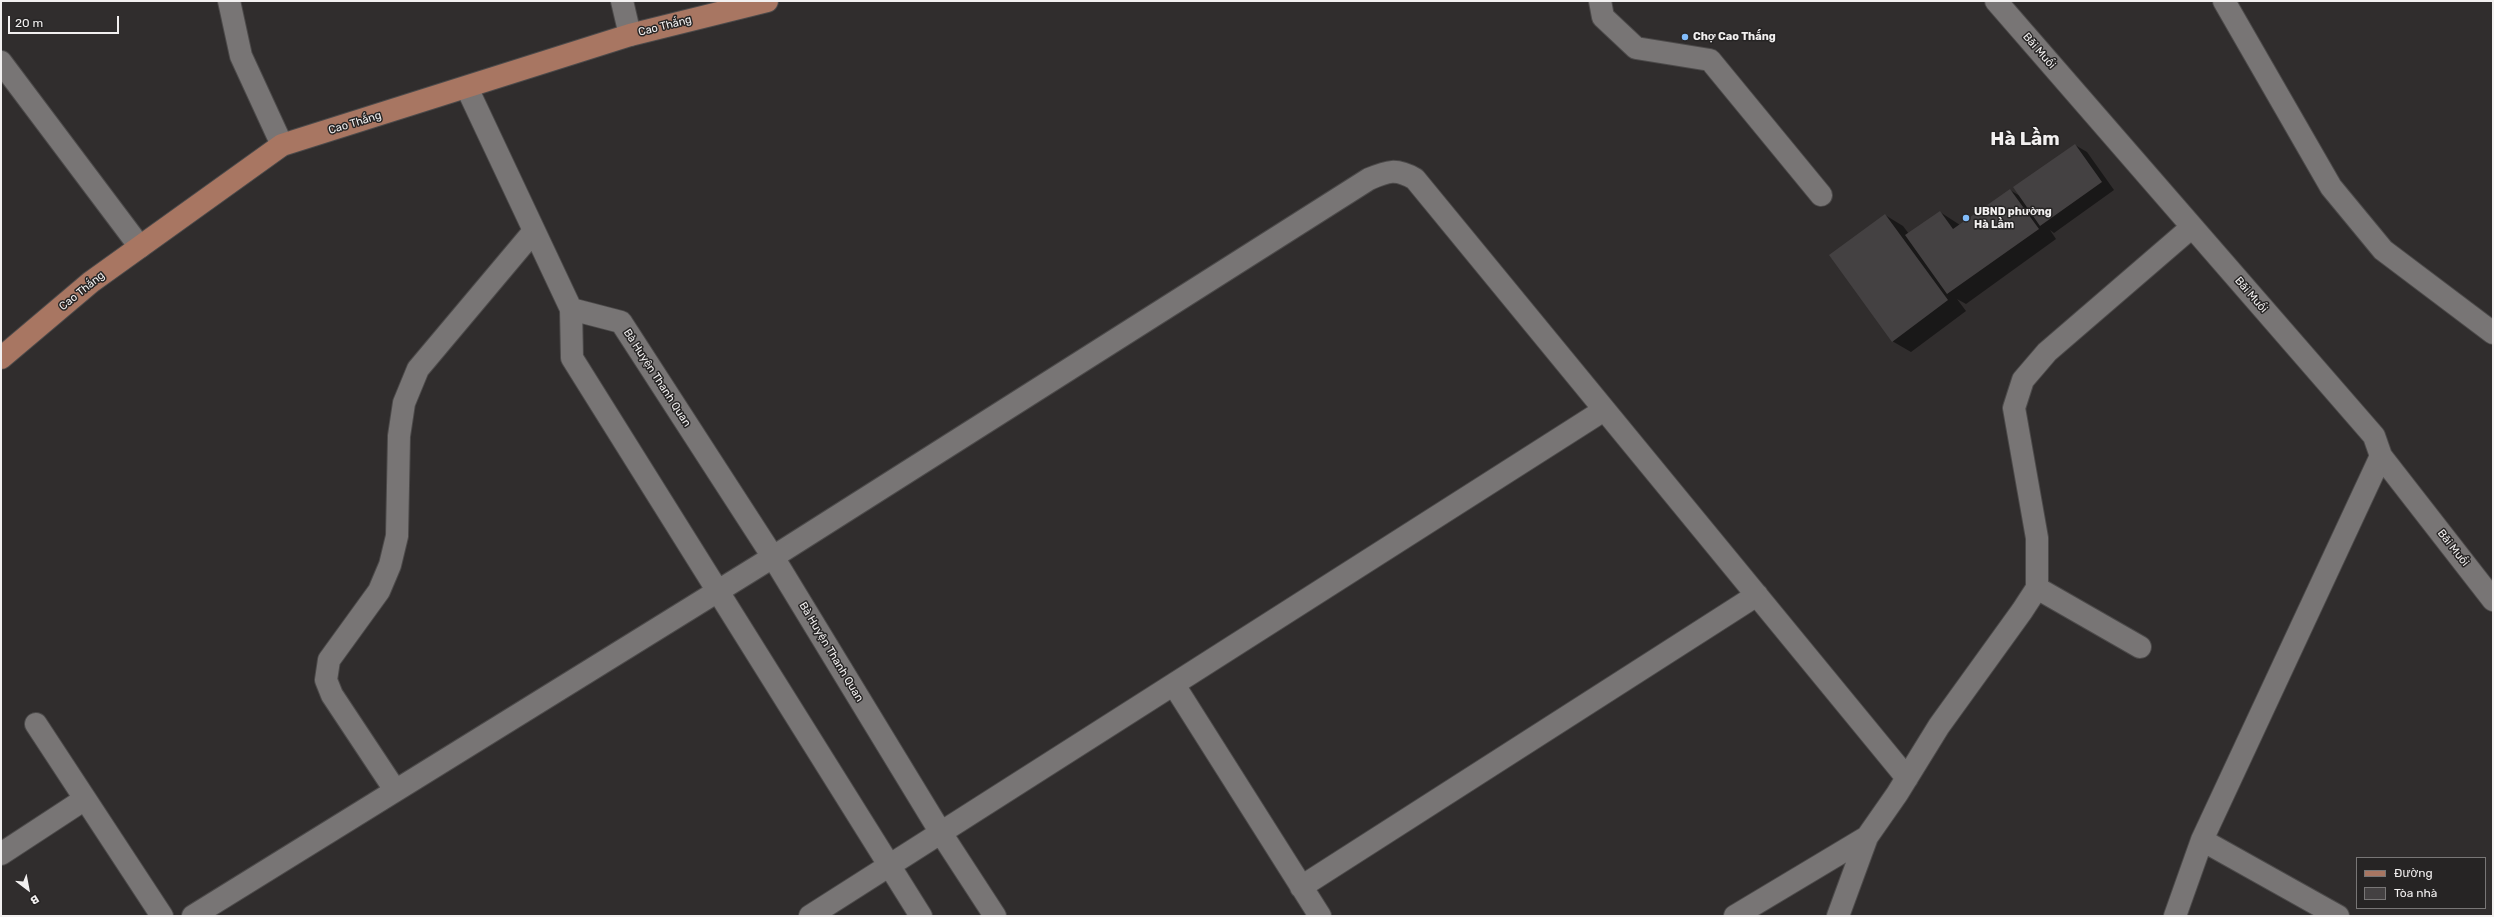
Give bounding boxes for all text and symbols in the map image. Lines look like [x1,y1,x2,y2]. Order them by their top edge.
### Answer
scale bar [10,8,121,34]
street label: Cao Thắng [637,13,693,39]
text: 20 m [15,16,43,30]
place label: Chợ Cao Thắng [1693,30,1776,44]
street label: Bãi Muối [2020,30,2058,72]
marker: Chợ Cao Thắng [1680,32,1690,42]
street label: Cao Thắng [327,109,383,137]
district label: Hà Lầm [1990,129,2060,151]
place label: UBND phường Hà Lầm [1974,205,2052,231]
marker: UBND phường Hà Lầm [1961,213,1971,223]
street label: Cao Thắng [57,269,107,313]
street label: Bãi Muối [2232,274,2270,316]
street label: Bà Huyện Thanh Quan [620,327,694,429]
street label: Bãi Muối [2435,527,2471,569]
street label: Bà Huyện Thanh Quan [796,600,866,704]
legend [2356,857,2486,909]
text: Đường [2394,866,2433,880]
north arrow [8,869,48,909]
text: Tòa nhà [2394,886,2437,900]
text: B [28,892,41,907]

